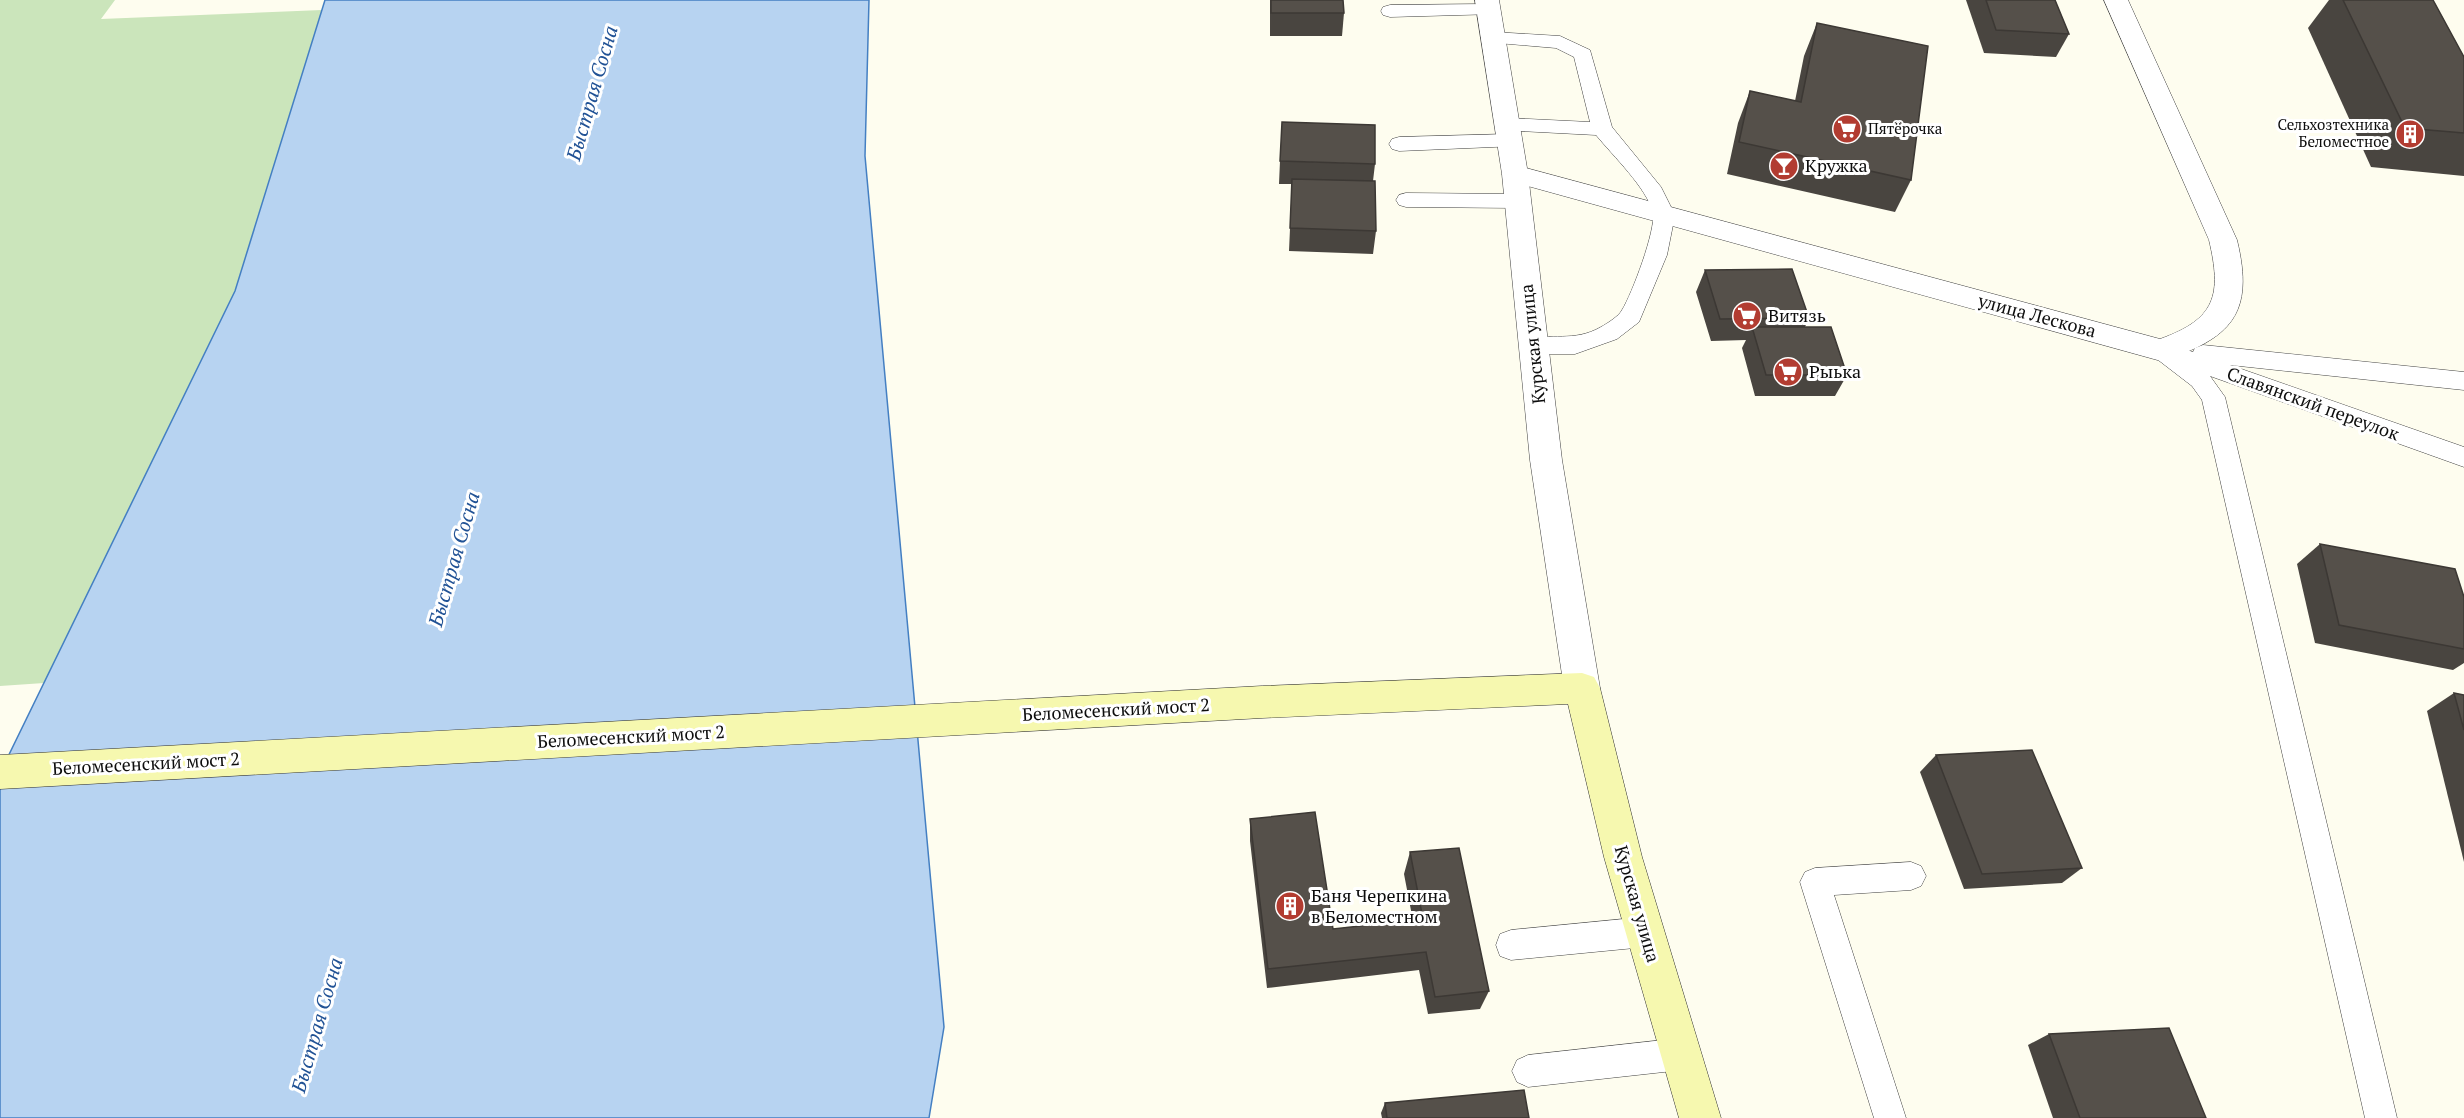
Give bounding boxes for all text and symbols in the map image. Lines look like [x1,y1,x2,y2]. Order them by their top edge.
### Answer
water label: Быстрая Сосна [559,22,624,164]
supermarket icon: Пятёрочка [1831,113,1863,145]
place label: Сельхозтехника Беломестное [2277,114,2389,151]
place label: Пятёрочка [1868,118,1943,138]
building icon: Сельхозтехника Беломестное [2394,118,2426,150]
bar icon: Кружка [1768,150,1800,182]
place label: Кружка [1805,153,1868,177]
street label: Курская улица [1514,283,1550,405]
street label: улица Лескова [1975,287,2099,342]
supermarket icon: Витязь [1731,300,1763,332]
place label: Витязь [1768,303,1826,327]
supermarket icon: Рыька [1772,356,1804,388]
place label: Рыька [1809,359,1861,383]
street label: Славянский переулок [2224,361,2403,446]
water label: Быстрая Сосна [421,488,486,630]
street label: Беломесенский мост 2 [1021,692,1210,726]
street label: Беломесенский мост 2 [536,719,725,753]
street label: Беломесенский мост 2 [51,746,240,780]
street label: Курская улица [1610,842,1666,965]
place label: Баня Черепкина в Беломестном [1311,883,1447,928]
building icon: Баня Черепкина в Беломестном [1274,890,1306,922]
water label: Быстрая Сосна [284,954,349,1096]

